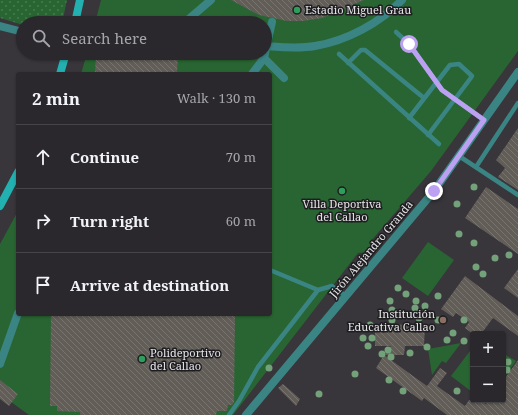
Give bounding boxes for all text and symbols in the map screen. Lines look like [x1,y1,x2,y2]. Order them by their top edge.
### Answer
place label: Estadio Miguel Grau [305,2,411,17]
marker: Estadio Miguel Grau [292,5,302,15]
search box [16,16,272,60]
icon: search [30,27,52,49]
text: Search here [62,28,147,48]
route start [400,35,418,53]
text: 2 min [32,87,80,110]
text: Walk · 130 m [177,89,256,107]
icon: ahead [32,146,54,168]
text: Continue [70,147,139,167]
text: 70 m [226,148,256,166]
route end [425,182,443,200]
marker: Villa Deportiva del Callao [337,186,347,196]
place label: Villa Deportiva del Callao [303,196,381,224]
street label: Jirón Alejandro Granda [325,197,416,301]
icon: right [32,210,54,232]
text: Turn right [70,211,149,231]
text: 60 m [226,212,256,230]
icon: arrive [32,274,54,296]
text: Arrive at destination [70,275,229,295]
place label: Institución Educativa Callao [348,306,435,334]
marker: Institución Educativa Callao [438,315,448,325]
map controls [470,331,506,403]
button: + [470,331,506,367]
place label: Polideportivo del Callao [150,345,221,373]
marker: Polideportivo del Callao [137,354,147,364]
button: − [470,367,506,403]

